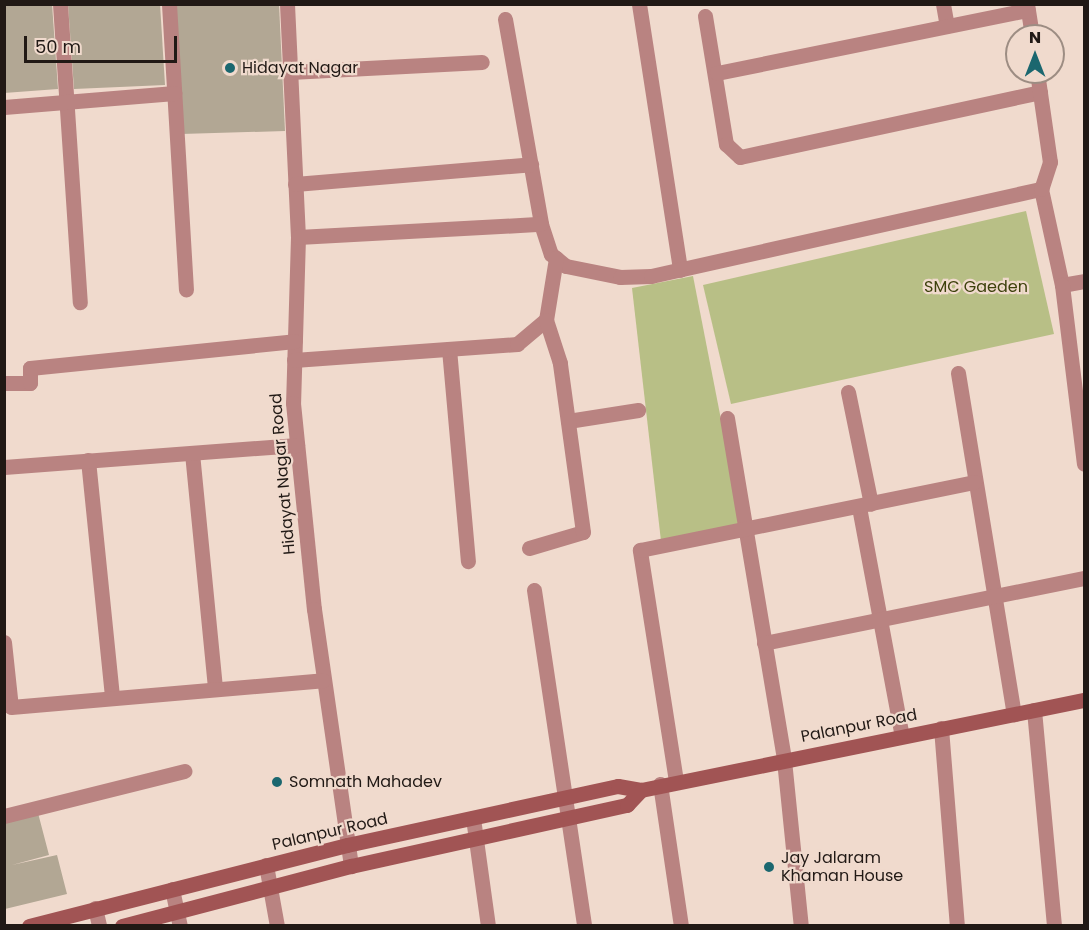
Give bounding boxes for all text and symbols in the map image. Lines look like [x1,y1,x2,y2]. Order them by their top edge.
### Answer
scale bar [27,24,180,62]
north arrow [1005,24,1065,84]
text: N [1029,26,1041,49]
text: 50 m [35,34,81,59]
place label: Hidayat Nagar [242,58,358,78]
marker: Hidayat Nagar [223,61,237,75]
park label: SMC Gaeden [924,277,1028,297]
street label: Hidayat Nagar Road [266,392,300,556]
street label: Palanpur Road [799,705,919,747]
place label: Somnath Mahadev [289,772,442,792]
marker: Somnath Mahadev [270,775,284,789]
street label: Palanpur Road [270,809,390,855]
place label: Jay Jalaram Khaman House [781,848,903,886]
marker: Jay Jalaram Khaman House [762,860,776,874]

